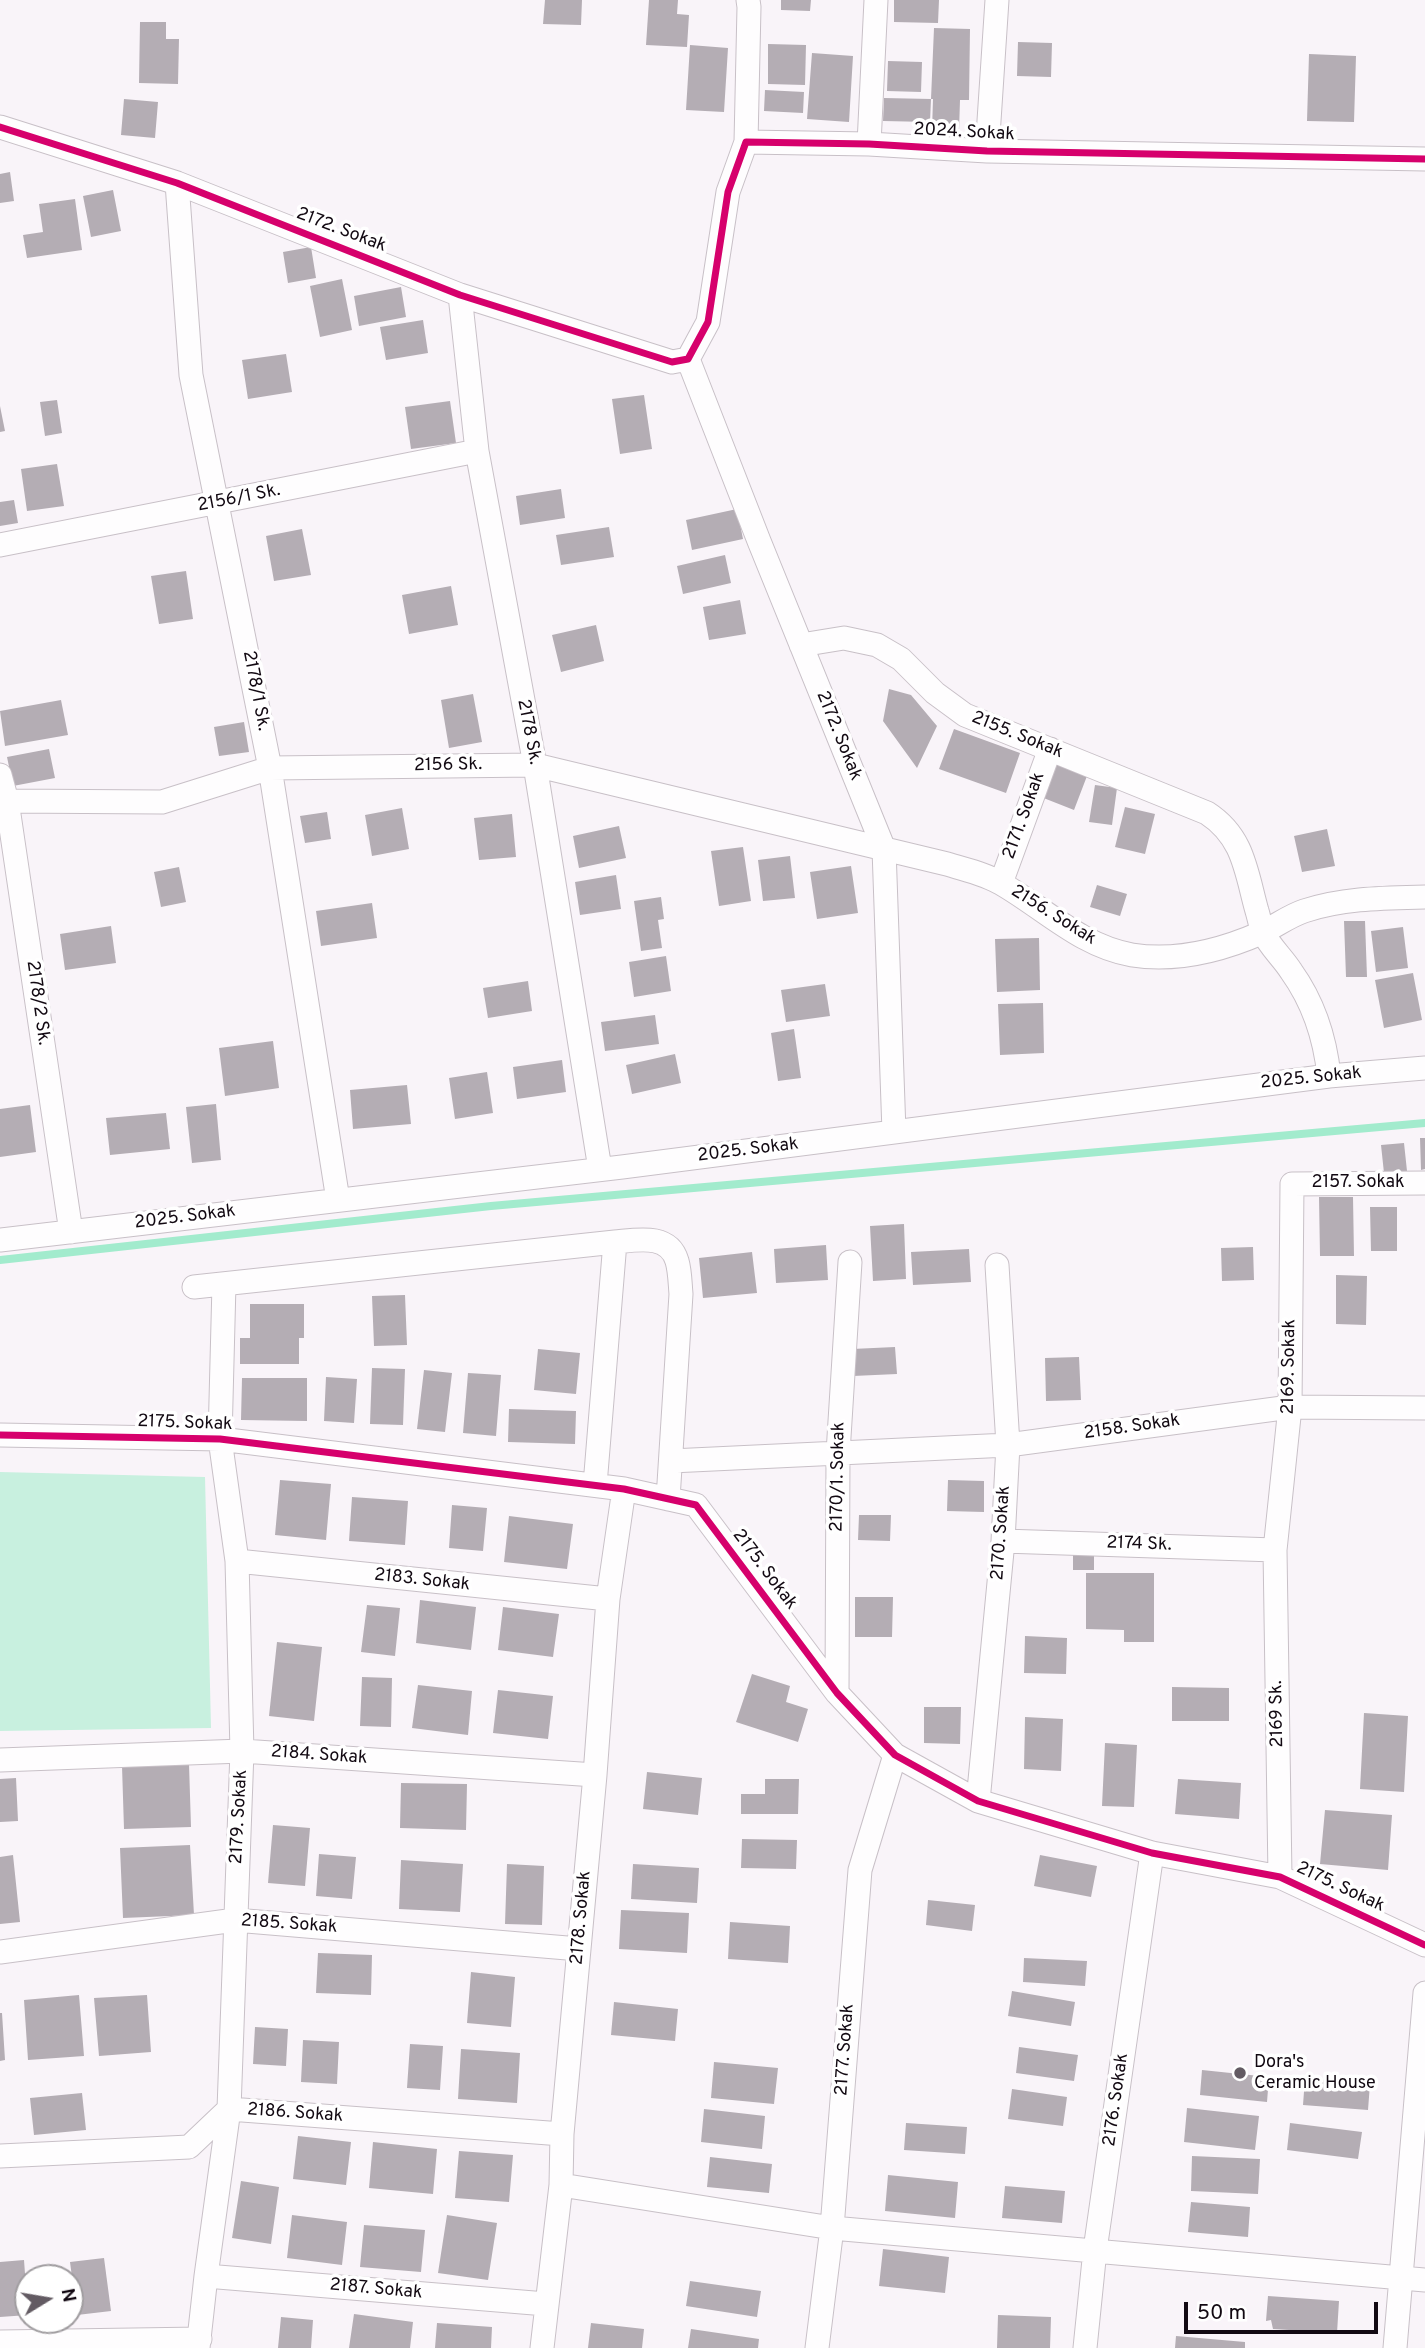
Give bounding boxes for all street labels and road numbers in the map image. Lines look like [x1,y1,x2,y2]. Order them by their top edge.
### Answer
street label: 2024. Sokak [913,120,1015,146]
street label: 2172. Sokak [293,204,389,258]
street label: 2156/1 Sk. [196,480,282,518]
street label: 2178/1 Sk. [237,649,273,733]
street label: 2172. Sokak [810,688,866,784]
street label: 2178 Sk. [511,697,545,767]
street label: 2155. Sokak [968,708,1066,764]
street label: 2156 Sk. [414,755,482,777]
street label: 2171. Sokak [999,770,1051,862]
street label: 2156. Sokak [1006,881,1100,951]
street label: 2178/2 Sk. [20,959,54,1047]
street label: 2025. Sokak [1259,1063,1363,1095]
street label: 2025. Sokak [696,1134,800,1168]
street label: 2157. Sokak [1311,1172,1405,1194]
street label: 2025. Sokak [133,1201,237,1235]
street label: 2169. Sokak [1278,1319,1302,1415]
street label: 2158. Sokak [1083,1411,1181,1445]
street label: 2175. Sokak [137,1412,233,1436]
street label: 2170/1. Sokak [827,1422,851,1532]
street label: 2170. Sokak [988,1485,1016,1581]
street label: 2175. Sokak [727,1526,801,1614]
street label: 2174 Sk. [1106,1533,1172,1557]
street label: 2183. Sokak [373,1565,471,1597]
street label: 2169 Sk. [1267,1680,1289,1748]
street label: 2184. Sokak [270,1742,368,1770]
street label: 2179. Sokak [227,1769,253,1865]
street label: 2175. Sokak [1292,1858,1388,1918]
street label: 2178. Sokak [567,1870,597,1966]
street label: 2185. Sokak [240,1911,338,1939]
street label: 2177. Sokak [832,2003,860,2097]
street label: 2176. Sokak [1100,2052,1134,2148]
street label: 2186. Sokak [246,2100,344,2128]
street label: 2187. Sokak [329,2275,423,2305]

